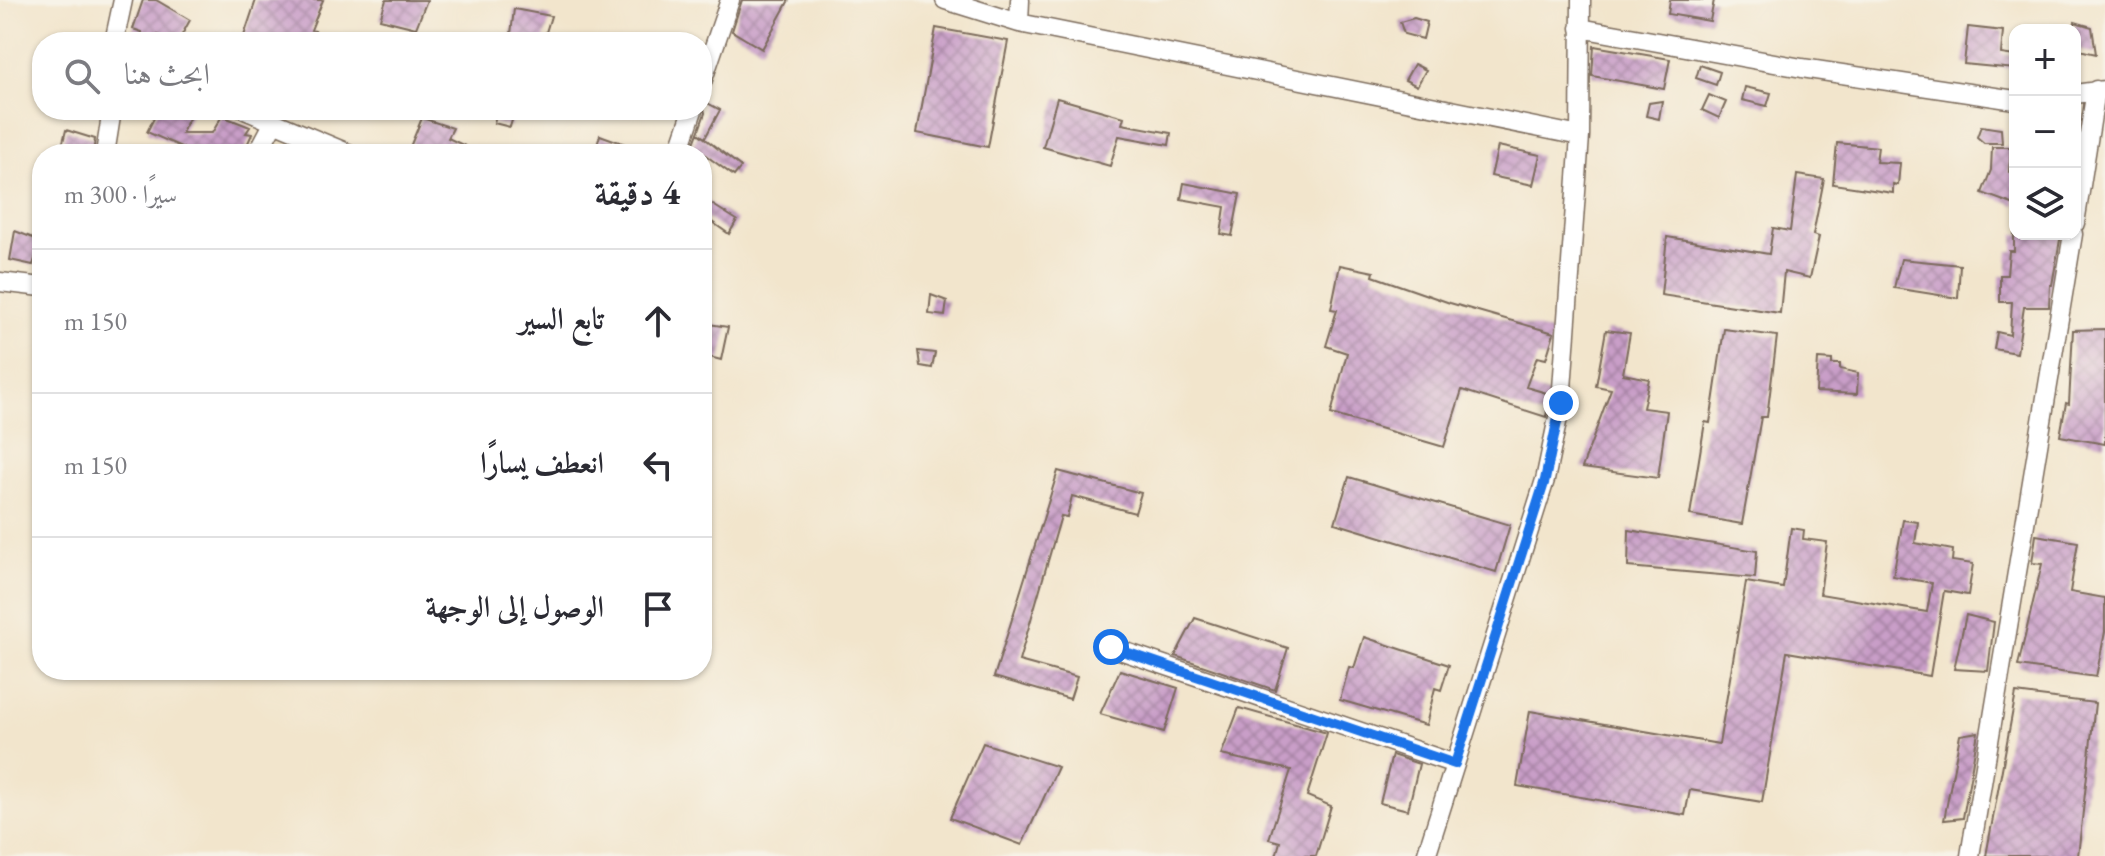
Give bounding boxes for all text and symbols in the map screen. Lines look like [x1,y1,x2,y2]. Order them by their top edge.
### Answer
map controls [2009,24,2081,240]
button: + [2009,24,2081,96]
search box [32,32,712,120]
icon: search [60,54,104,98]
text: ابحث هنا [124,54,210,93]
button: − [2009,96,2081,168]
button: layers [2009,168,2081,240]
text: 4 دقيقة [595,170,680,214]
text: سيرًا · 300 m [64,177,177,211]
text: تابع السير [519,299,604,338]
icon: ahead [636,299,680,343]
text: 150 m [64,304,127,338]
route end [1543,385,1579,421]
text: انعطف يسارًا [480,443,604,482]
icon: left [636,443,680,487]
text: 150 m [64,448,127,482]
text: الوصول إلى الوجهة [425,587,604,626]
icon: arrive [636,587,680,631]
route start [1093,629,1129,665]

